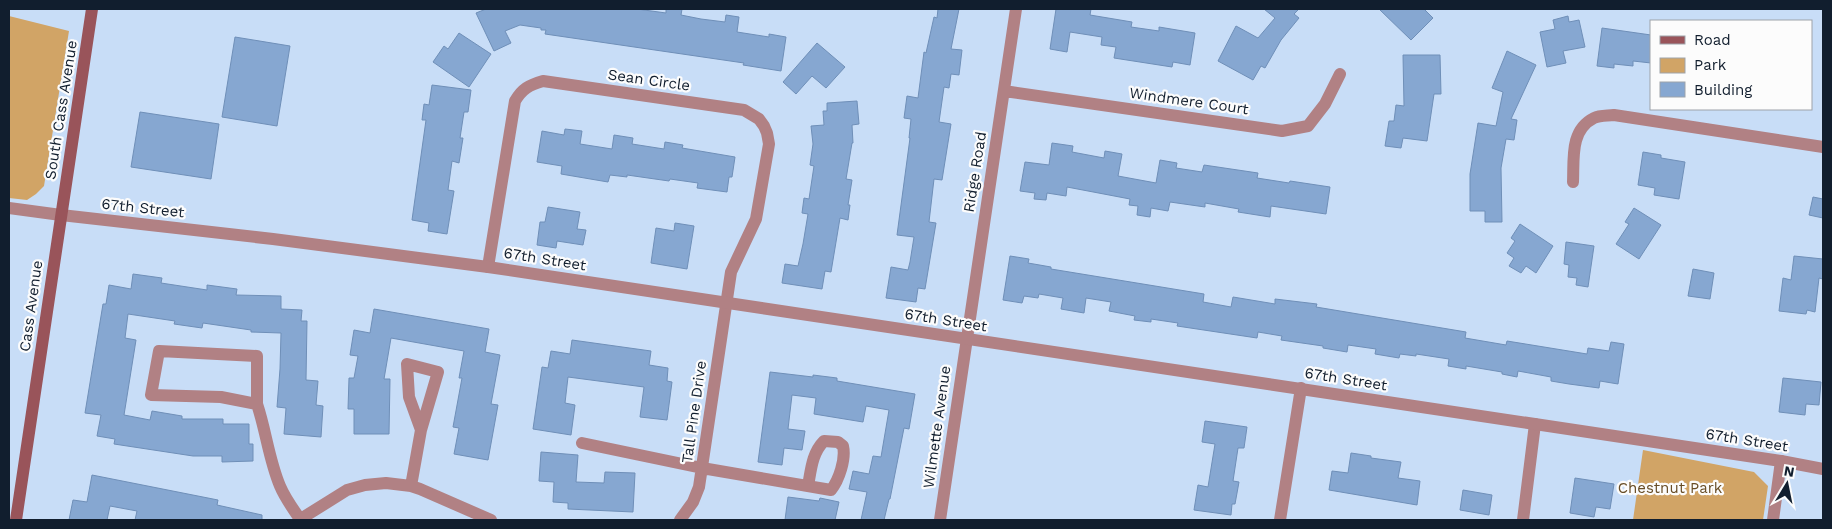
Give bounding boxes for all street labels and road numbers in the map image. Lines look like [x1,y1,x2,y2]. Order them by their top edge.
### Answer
street label: South Cass Avenue [41,39,81,181]
street label: Sean Circle [607,65,691,95]
street label: Windmere Court [1128,84,1250,118]
street label: Ridge Road [960,130,990,214]
street label: 67th Street [101,195,186,221]
street label: 67th Street [502,244,588,275]
street label: Cass Avenue [16,259,46,353]
street label: 67th Street [903,305,989,336]
street label: Tall Pine Drive [678,360,710,464]
street label: 67th Street [1303,364,1389,395]
street label: Wilmette Avenue [919,365,955,489]
street label: 67th Street [1704,425,1790,456]

